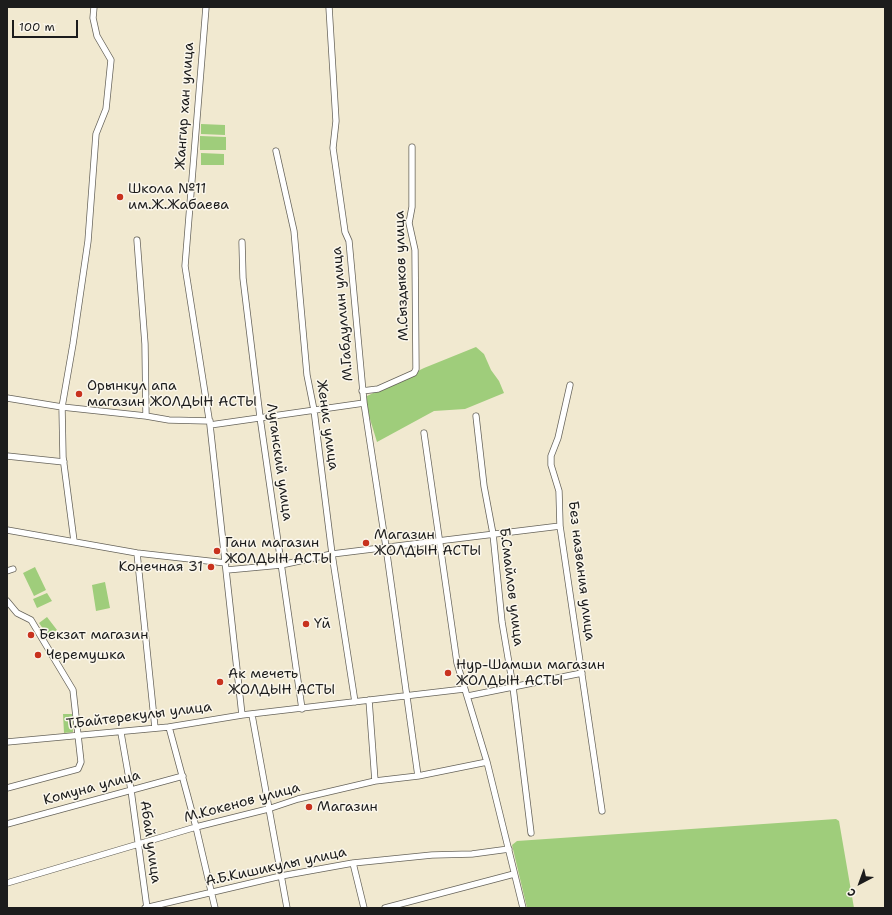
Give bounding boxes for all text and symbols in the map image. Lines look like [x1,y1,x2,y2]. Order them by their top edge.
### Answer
scale bar [14,12,80,38]
text: 100 m [19,19,55,35]
street label: Жангир хан улица [172,42,198,170]
place label: Школа №11 им.Ж.Жабаева [128,181,229,214]
marker: Школа №11 им.Ж.Жабаева [115,192,125,202]
street label: М.Сыздыков улица [391,210,413,342]
street label: М.Габдуллин улица [329,246,357,382]
place label: Орынкул апа магазин ЖОЛДЫН АСТЫ [87,378,257,410]
street label: Женис улица [312,379,342,471]
marker: Орынкул апа магазин ЖОЛДЫН АСТЫ [74,389,84,399]
street label: Луганский улица [262,402,296,522]
street label: Без названия улица [564,500,598,642]
place label: Магазин ЖОЛДЫН АСТЫ [374,527,481,560]
street label: Б.Смайлов улица [495,527,527,647]
place label: Гани магазин ЖОЛДЫН АСТЫ [225,535,332,568]
marker: Магазин ЖОЛДЫН АСТЫ [361,538,371,548]
marker: Гани магазин ЖОЛДЫН АСТЫ [212,546,222,556]
place label: Конечная 31 [119,559,203,575]
marker: Конечная 31 [206,562,216,572]
place label: Үй [314,616,331,632]
marker: Үй [301,619,311,629]
place label: Бекзат магазин [39,627,148,643]
marker: Бекзат магазин [26,630,36,640]
place label: Черемушка [46,647,125,663]
marker: Черемушка [33,650,43,660]
place label: Нур-Шамши магазин ЖОЛДЫН АСТЫ [456,657,605,690]
place label: Ак мечеть ЖОЛДЫН АСТЫ [228,666,335,698]
marker: Нур-Шамши магазин ЖОЛДЫН АСТЫ [443,668,453,678]
marker: Ак мечеть ЖОЛДЫН АСТЫ [215,677,225,687]
street label: Т.Байтерекулы улица [65,699,213,733]
street label: Комуна улица [42,767,142,809]
street label: М.Кокенов улица [182,779,302,827]
street label: Абай улица [136,799,164,885]
place label: Магазин [317,799,378,815]
marker: Магазин [304,802,314,812]
street label: А.Б.Кишикулы улица [204,844,348,890]
north arrow [840,863,880,903]
text: С [844,885,859,900]

